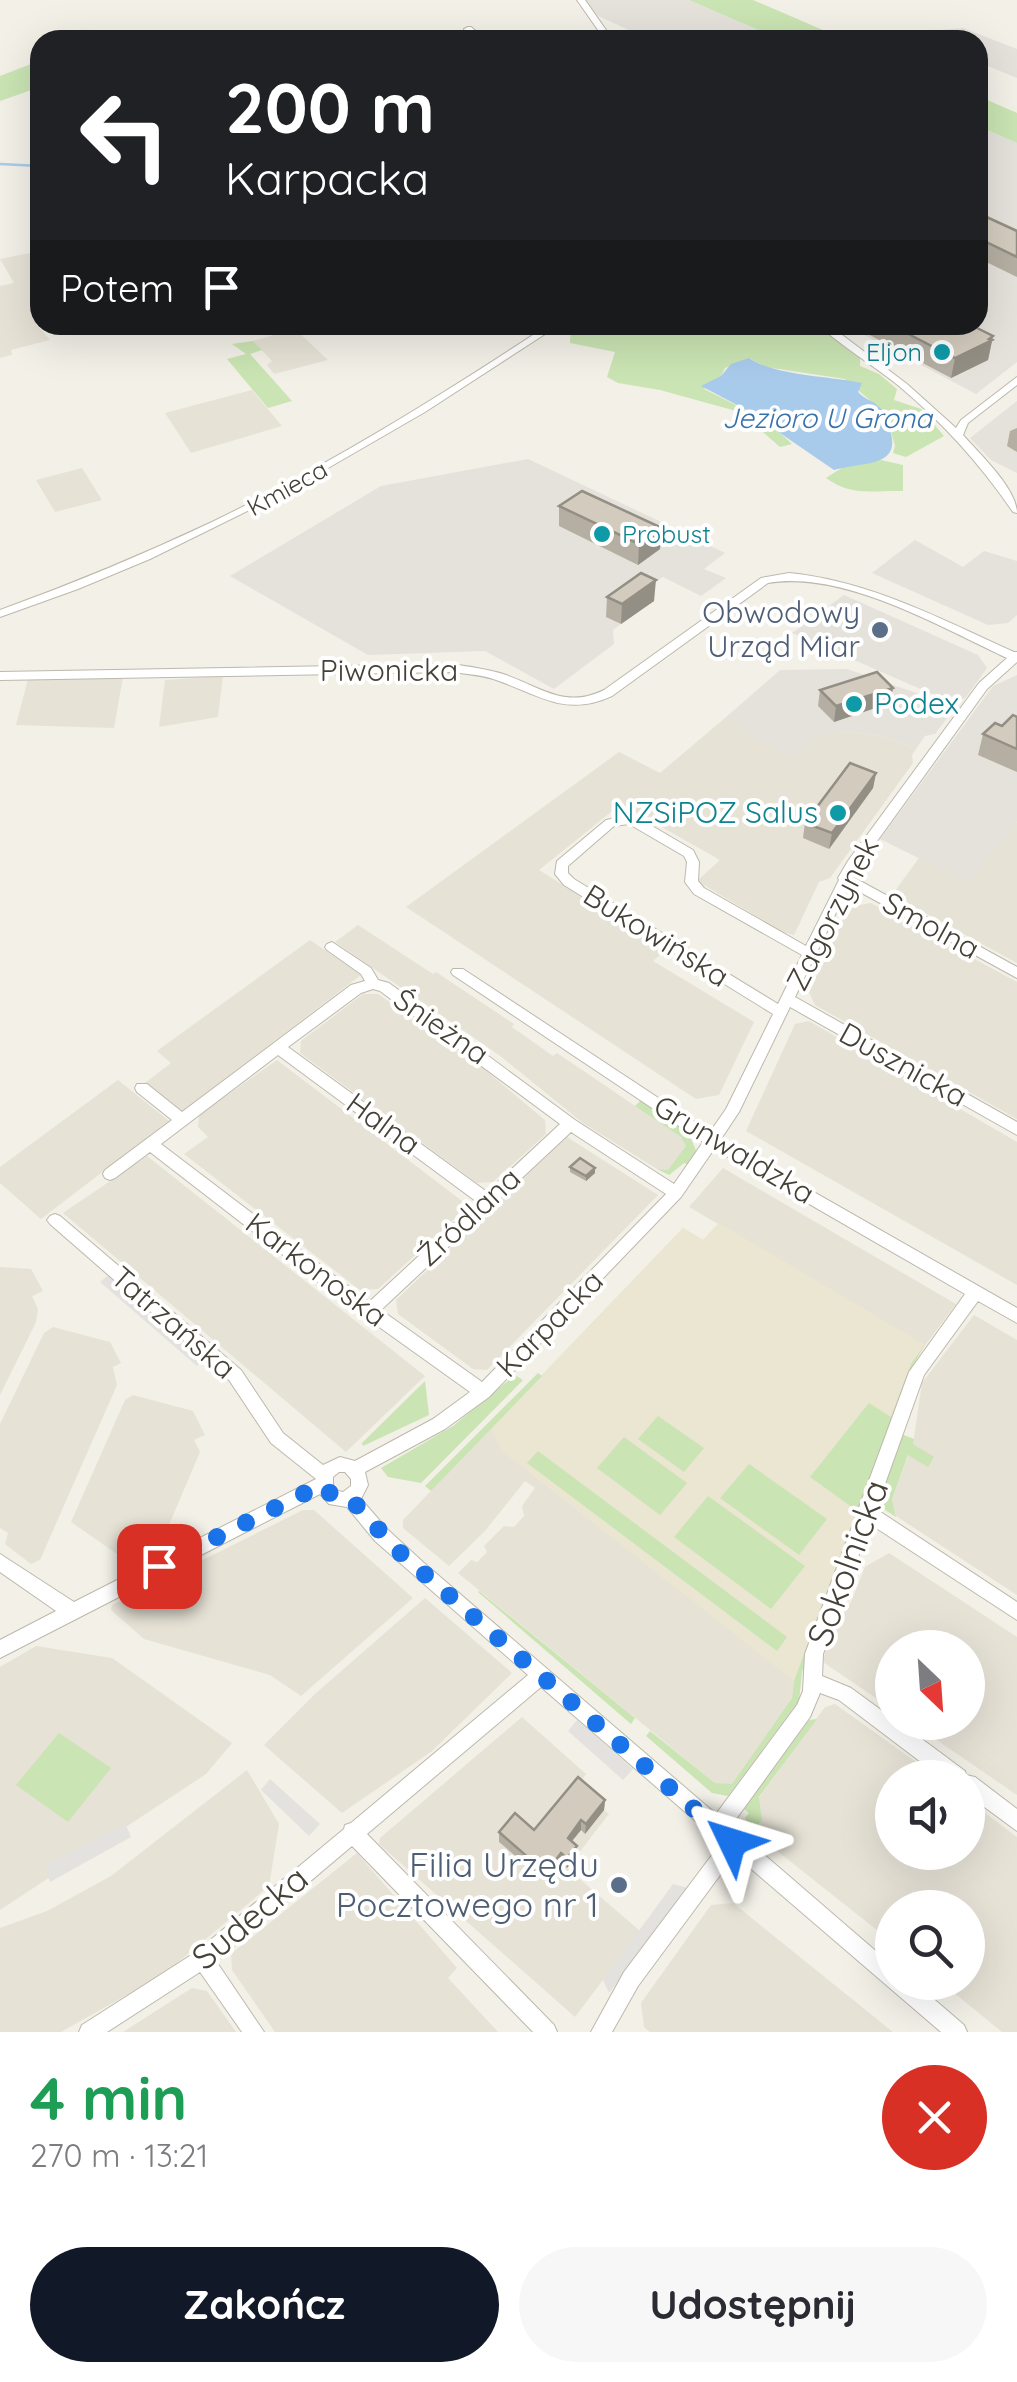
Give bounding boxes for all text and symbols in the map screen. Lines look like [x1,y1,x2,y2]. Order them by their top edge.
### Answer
text: 200 m [225,63,435,151]
icon: left [60,70,190,200]
text: Karpacka [225,150,429,206]
icon: arrive [194,260,249,315]
text: Potem [60,264,174,312]
place label: Eljon [866,336,922,367]
marker: Eljon [931,341,953,363]
water label: Jezioro U Grona [722,400,934,435]
street label: Kmieca [241,453,332,522]
place label: Probust [622,518,711,549]
marker: Probust [591,523,613,545]
place label: Obwodowy Urząd Miar [702,593,860,665]
marker: Obwodowy Urząd Miar [869,619,891,641]
street label: Piwonicka [320,651,458,689]
place label: Podex [874,684,959,722]
marker: Podex [843,693,865,715]
place label: NZSiPOZ Salus [613,793,818,831]
marker: NZSiPOZ Salus [827,802,849,824]
street label: Zagorzynek [777,831,887,997]
street label: Bukowińska [577,875,736,995]
street label: Smolna [876,883,987,967]
street label: Śnieżna [387,980,496,1073]
street label: Dusznicka [833,1013,974,1115]
street label: Halna [339,1084,428,1163]
street label: Grunwaldzka [647,1086,822,1212]
street label: Źródlana [409,1159,528,1274]
street label: Karkonoska [238,1204,395,1335]
street label: Tatrzańska [103,1258,244,1387]
street label: Karpacka [488,1262,611,1385]
street label: Sokolnicka [797,1474,897,1652]
pin [117,1524,202,1609]
icon: arrive [132,1539,187,1594]
north arrow [875,1630,985,1740]
map controls [875,1630,985,2000]
button: sound [875,1760,985,1870]
position arrow [680,1790,784,1894]
place label: Filia Urzędu Pocztowego nr 1 [336,1842,599,1926]
street label: Sudecka [182,1856,317,1979]
marker: Filia Urzędu Pocztowego nr 1 [608,1874,630,1896]
button: search [875,1890,985,2000]
text: 4 min [30,2060,187,2135]
button: close [882,2065,987,2170]
text: 270 m · 13:21 [30,2135,208,2175]
button: Zakończ [30,2247,499,2362]
button: Udostępnij [519,2247,987,2362]

